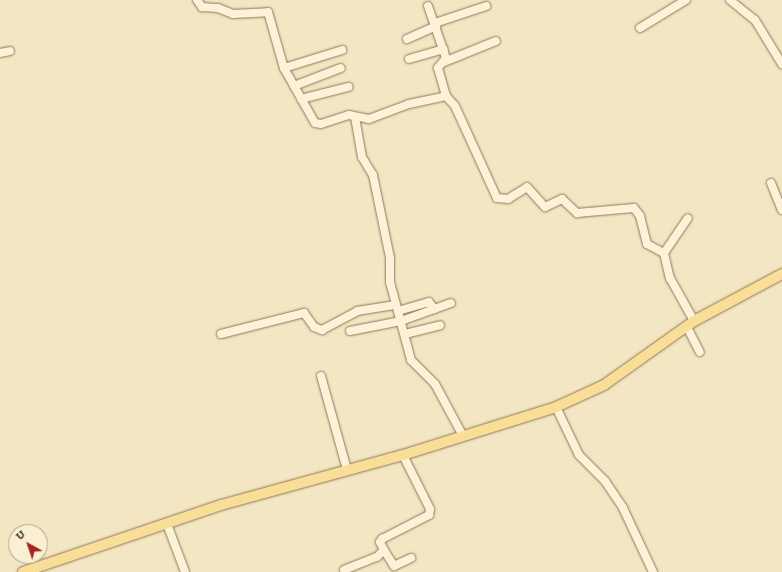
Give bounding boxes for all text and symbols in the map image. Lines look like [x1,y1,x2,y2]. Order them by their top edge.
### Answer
north arrow [8,524,48,564]
text: U [13,528,28,543]

